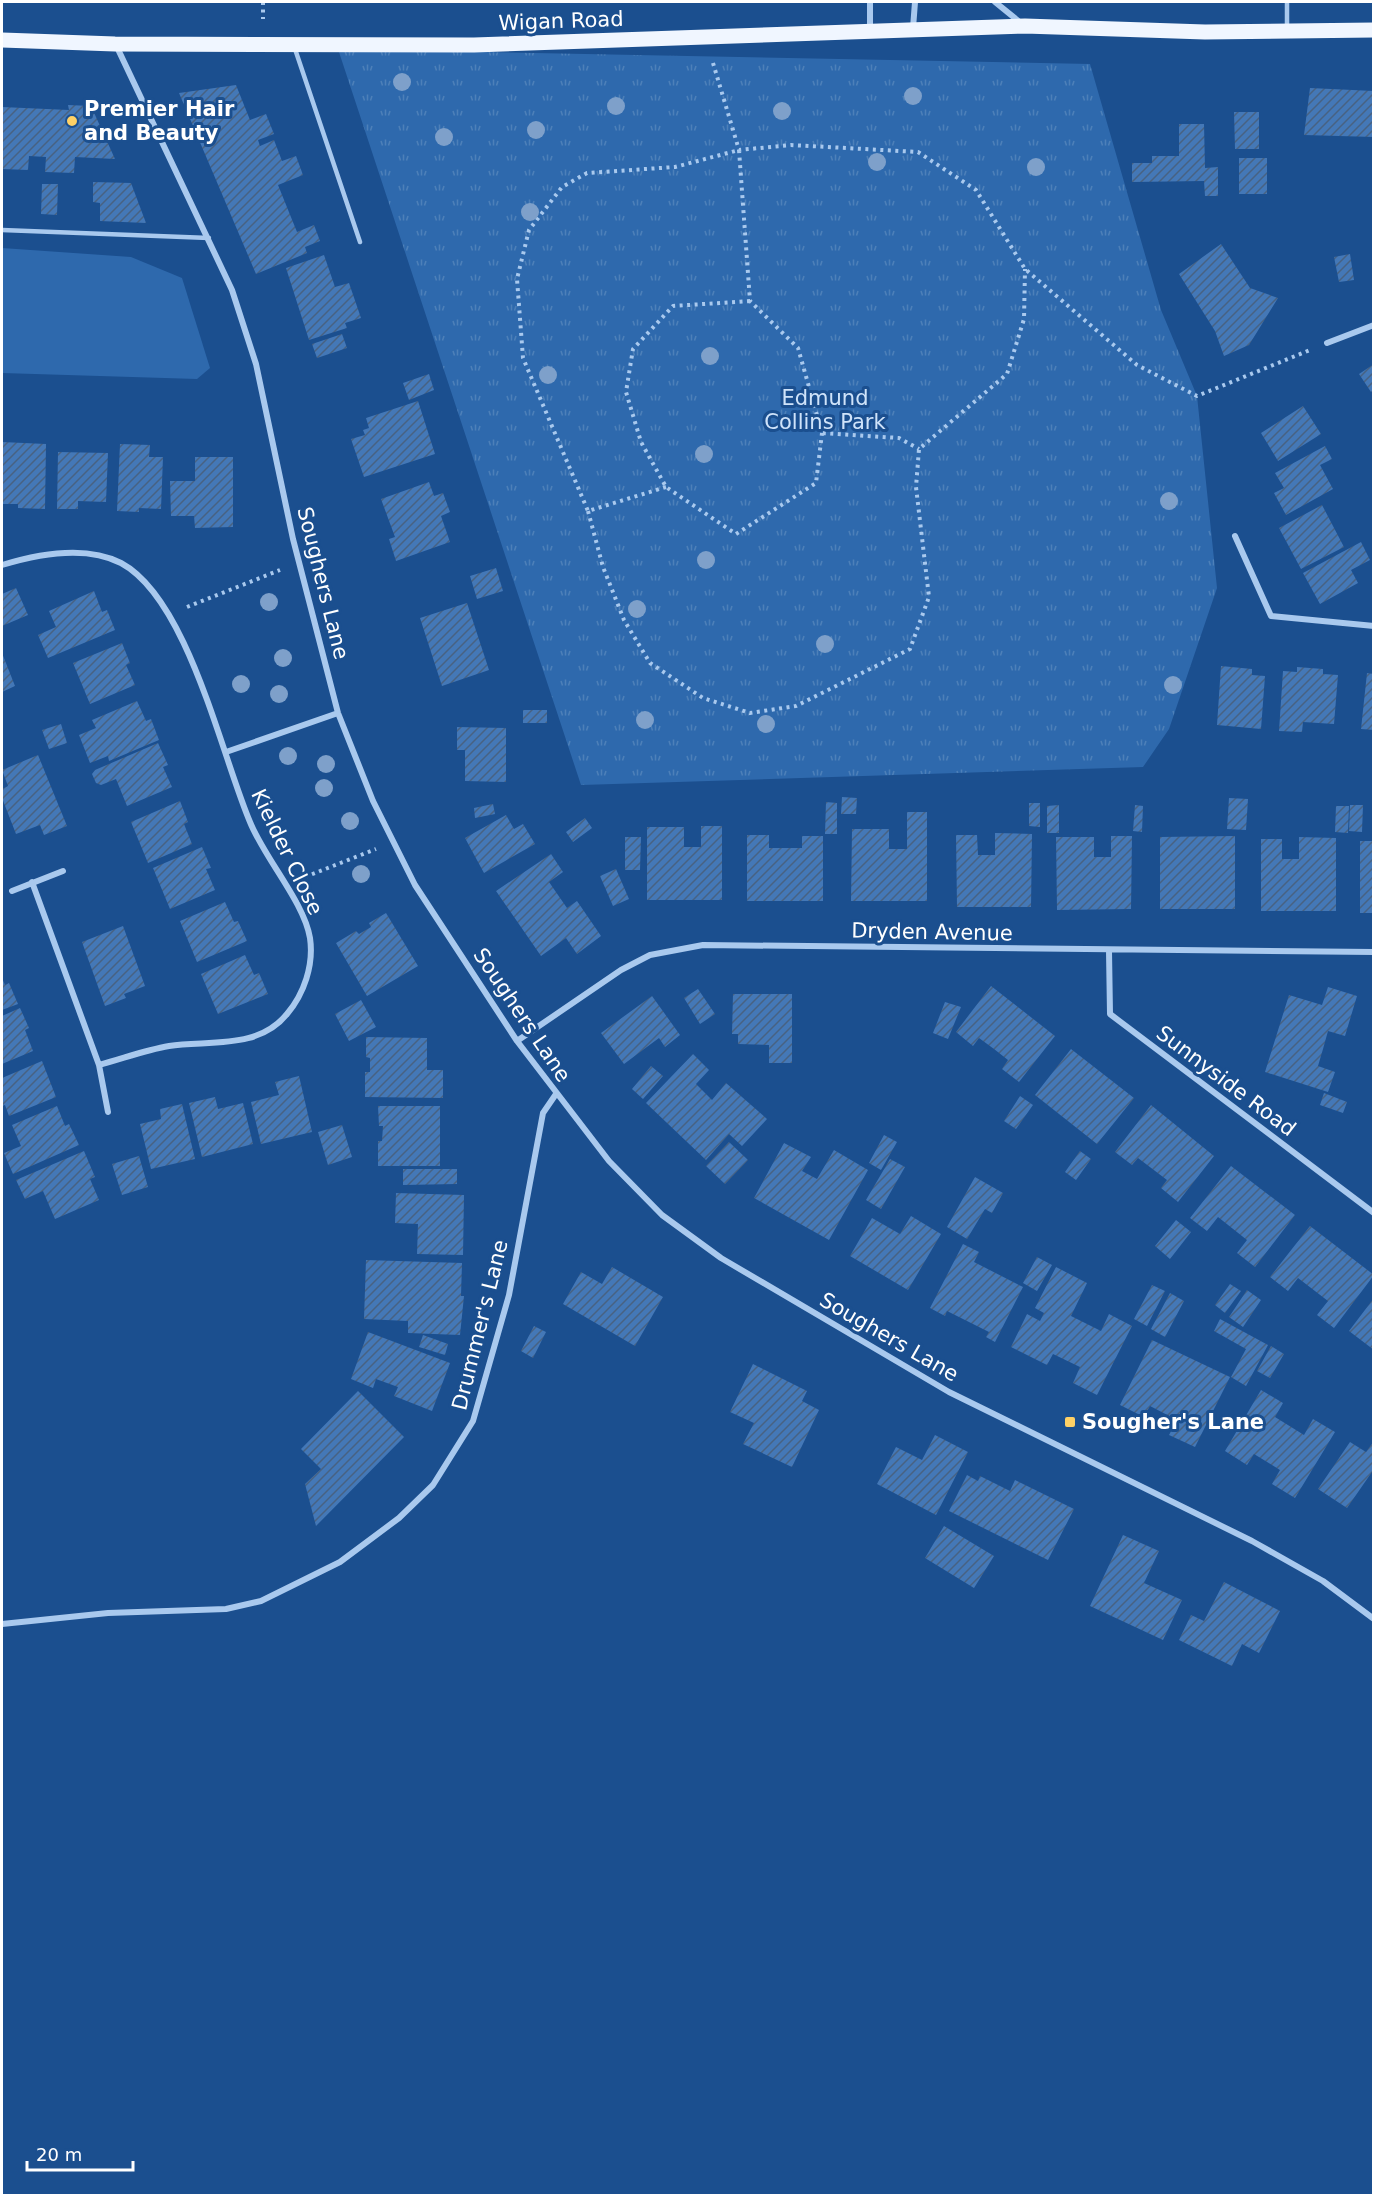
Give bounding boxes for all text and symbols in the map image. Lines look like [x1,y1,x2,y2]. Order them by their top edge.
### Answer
street label: Wigan Road [498,7,624,35]
place label: Premier Hair and Beauty [84,97,235,145]
marker: Premier Hair and Beauty [65,114,79,128]
park label: Edmund Collins Park [764,386,886,434]
street label: Soughers Lane [292,504,354,662]
street label: Kielder Close [246,785,328,919]
street label: Dryden Avenue [851,919,1013,945]
street label: Soughers Lane [468,944,576,1086]
street label: Sunnyside Road [1152,1021,1300,1141]
street label: Drummer's Lane [447,1237,513,1413]
street label: Soughers Lane [815,1288,963,1386]
place label: Sougher's Lane [1082,1410,1264,1434]
marker: Sougher's Lane [1063,1415,1077,1429]
scale bar [27,2134,134,2172]
text: 20 m [36,2144,82,2165]

